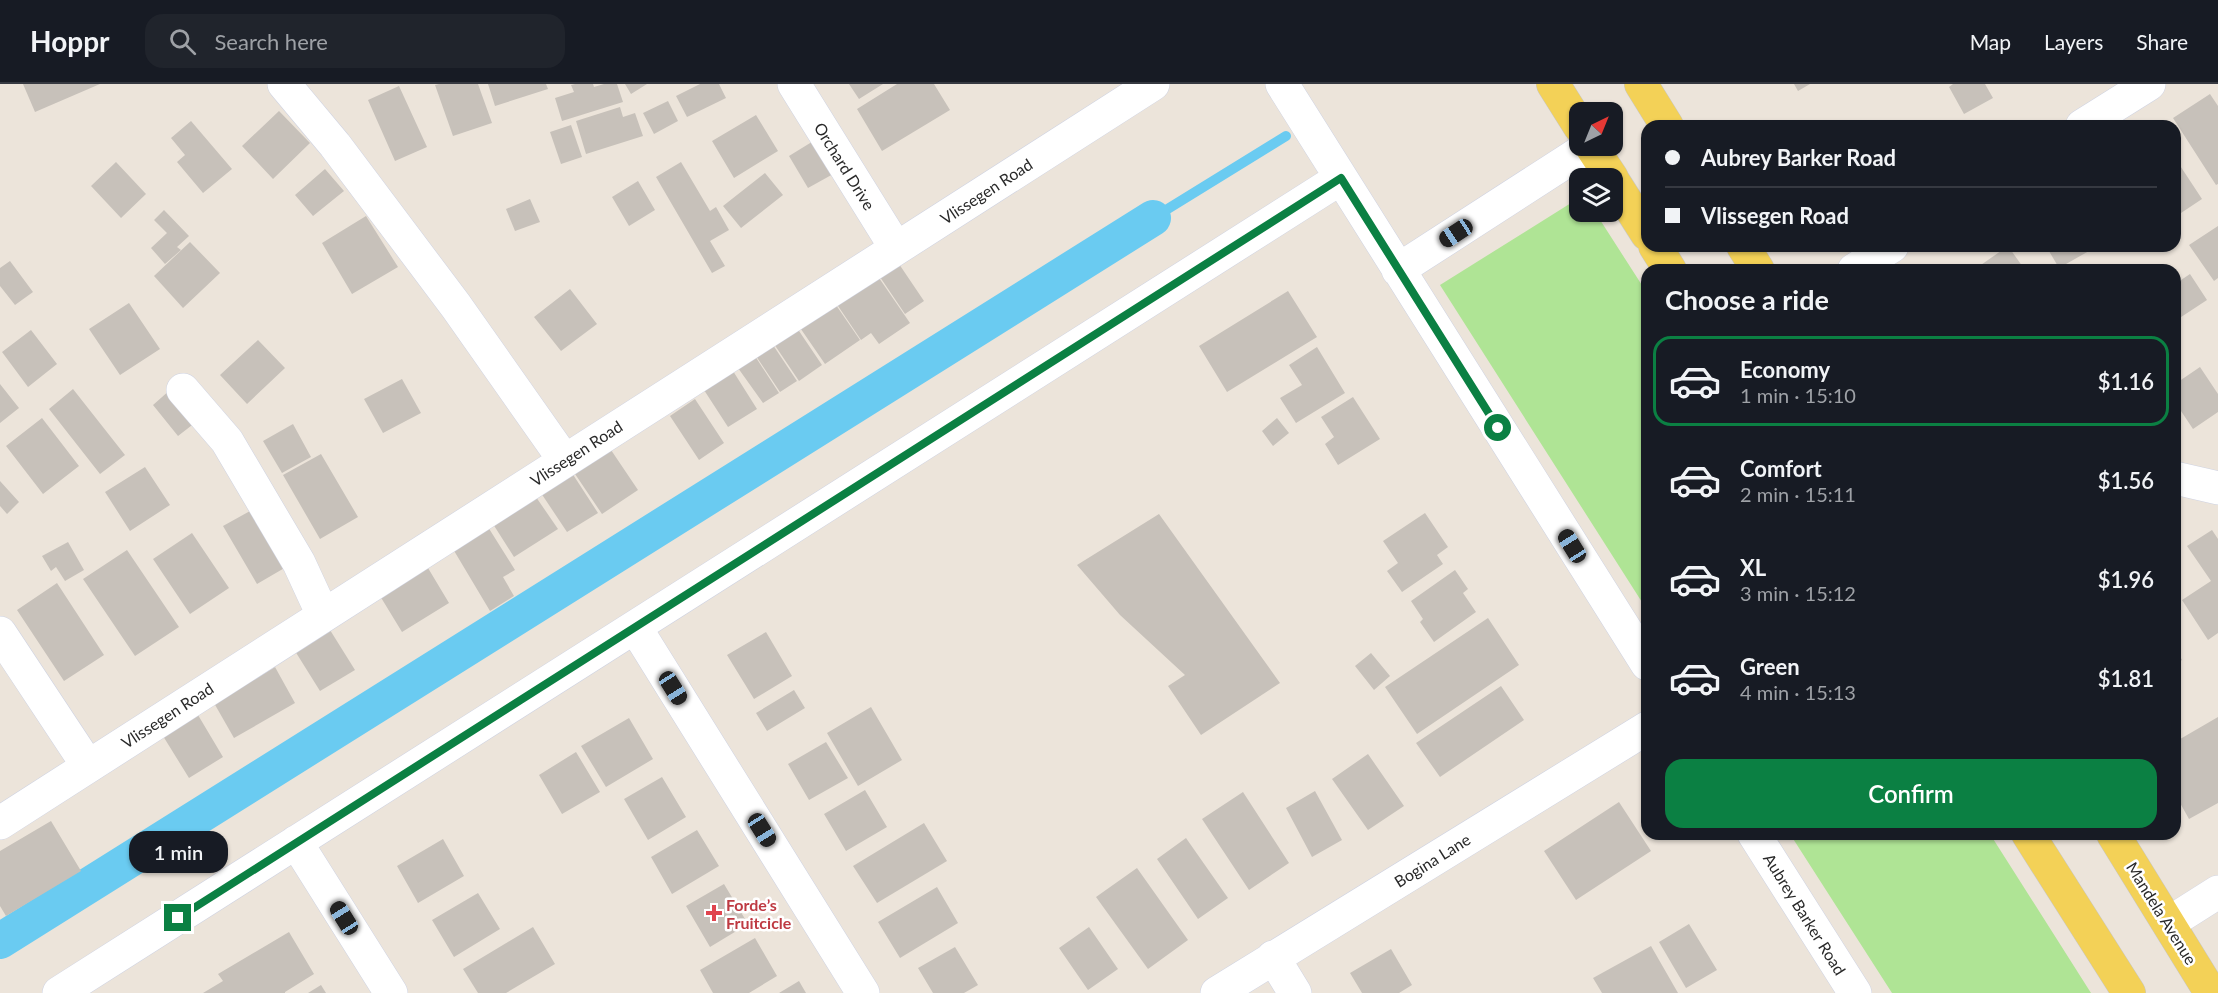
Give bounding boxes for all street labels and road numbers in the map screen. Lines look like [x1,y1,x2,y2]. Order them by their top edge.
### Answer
street label: Orchard Drive [811,119,879,213]
street label: Vlissegen Road [936,154,1036,228]
street label: Vlissegen Road [526,416,626,490]
street label: Vlissegen Road [117,678,217,752]
street label: Bogina Lane [1391,829,1473,891]
street label: Aubrey Barker Road [1760,850,1850,978]
street label: Mandela Avenue [2123,858,2201,968]

